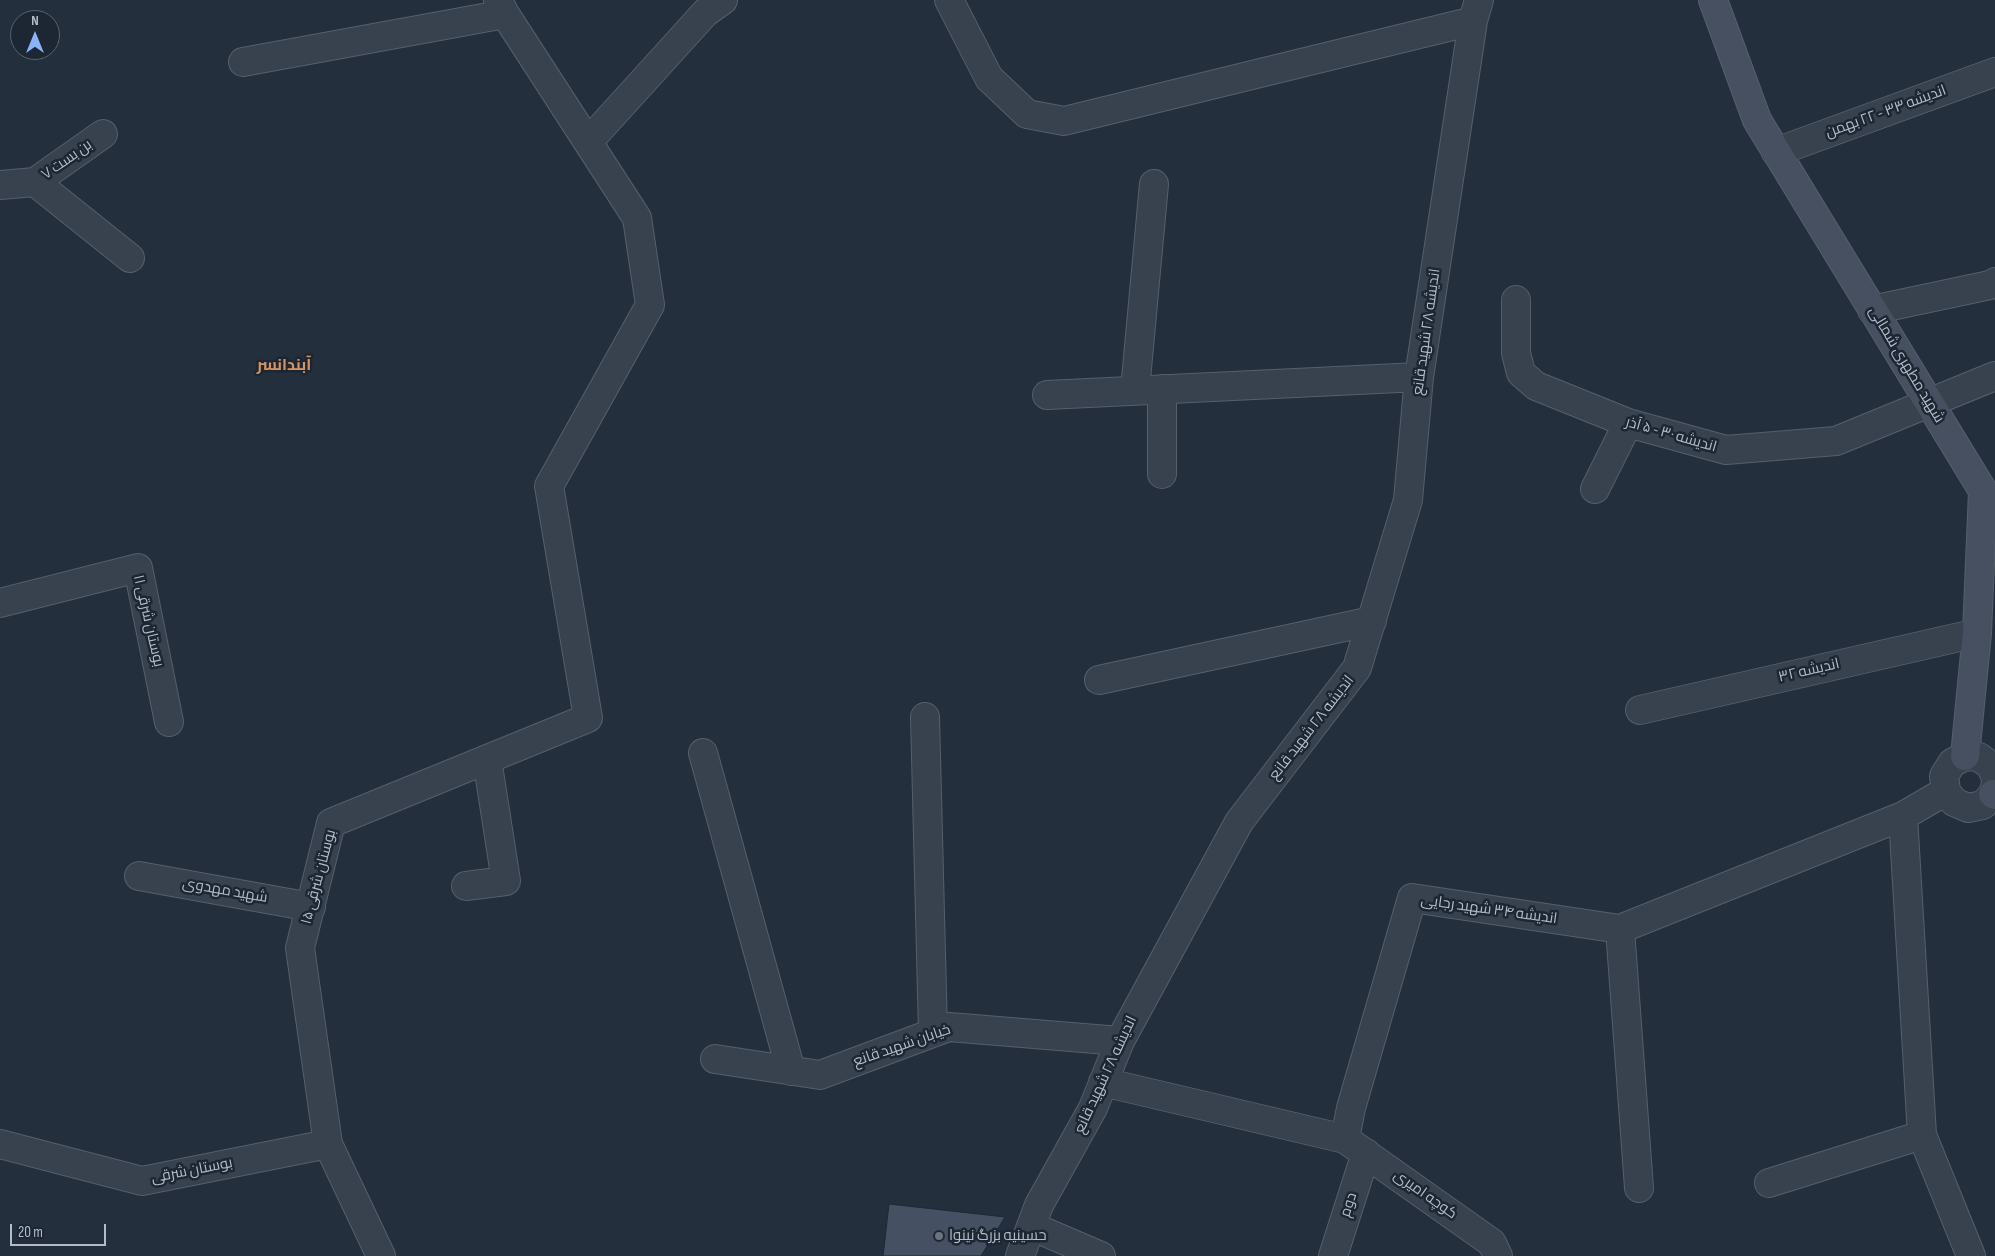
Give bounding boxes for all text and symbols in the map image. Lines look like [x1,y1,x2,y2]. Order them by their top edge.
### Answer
north arrow [10,10,60,60]
text: N [31,12,39,29]
street label: اندیشه ۳۳ - ۲۲ بهمن [1823,82,1949,142]
street label: بن بست ۷ [38,136,96,184]
street label: اندیشه ۲۸ شهید قانع [1409,267,1445,397]
street label: شهید مطهری شمالی [1864,304,1948,426]
district label: آبندانسر [257,356,311,376]
street label: اندیشه ۳۰ - ۵ آذر [1623,413,1719,457]
street label: بوستان شرقی ۱۱ [129,573,167,669]
street label: اندیشه ۳۲ [1777,655,1841,687]
street label: اندیشه ۲۸ شهید قانع [1266,672,1358,784]
street label: بوستان شرقی ۱۵ [298,828,340,926]
street label: شهید مهدوی [181,875,269,907]
street label: اندیشه ۳۴ شهید رجایی [1420,892,1558,928]
street label: اندیشه ۲۸ شهید قانع [1071,1013,1141,1137]
street label: خیابان شهید قانع [851,1021,953,1071]
street label: بوستان شرقی [150,1154,234,1188]
street label: کوچه امیری [1390,1167,1460,1223]
street label: دوم [1337,1190,1361,1220]
scale bar [12,1214,109,1246]
text: 20 m [18,1223,43,1242]
place label: حسینیه بزرگ نینوا [949,1227,1047,1245]
marker: حسینیه بزرگ نینوا [933,1230,945,1242]

